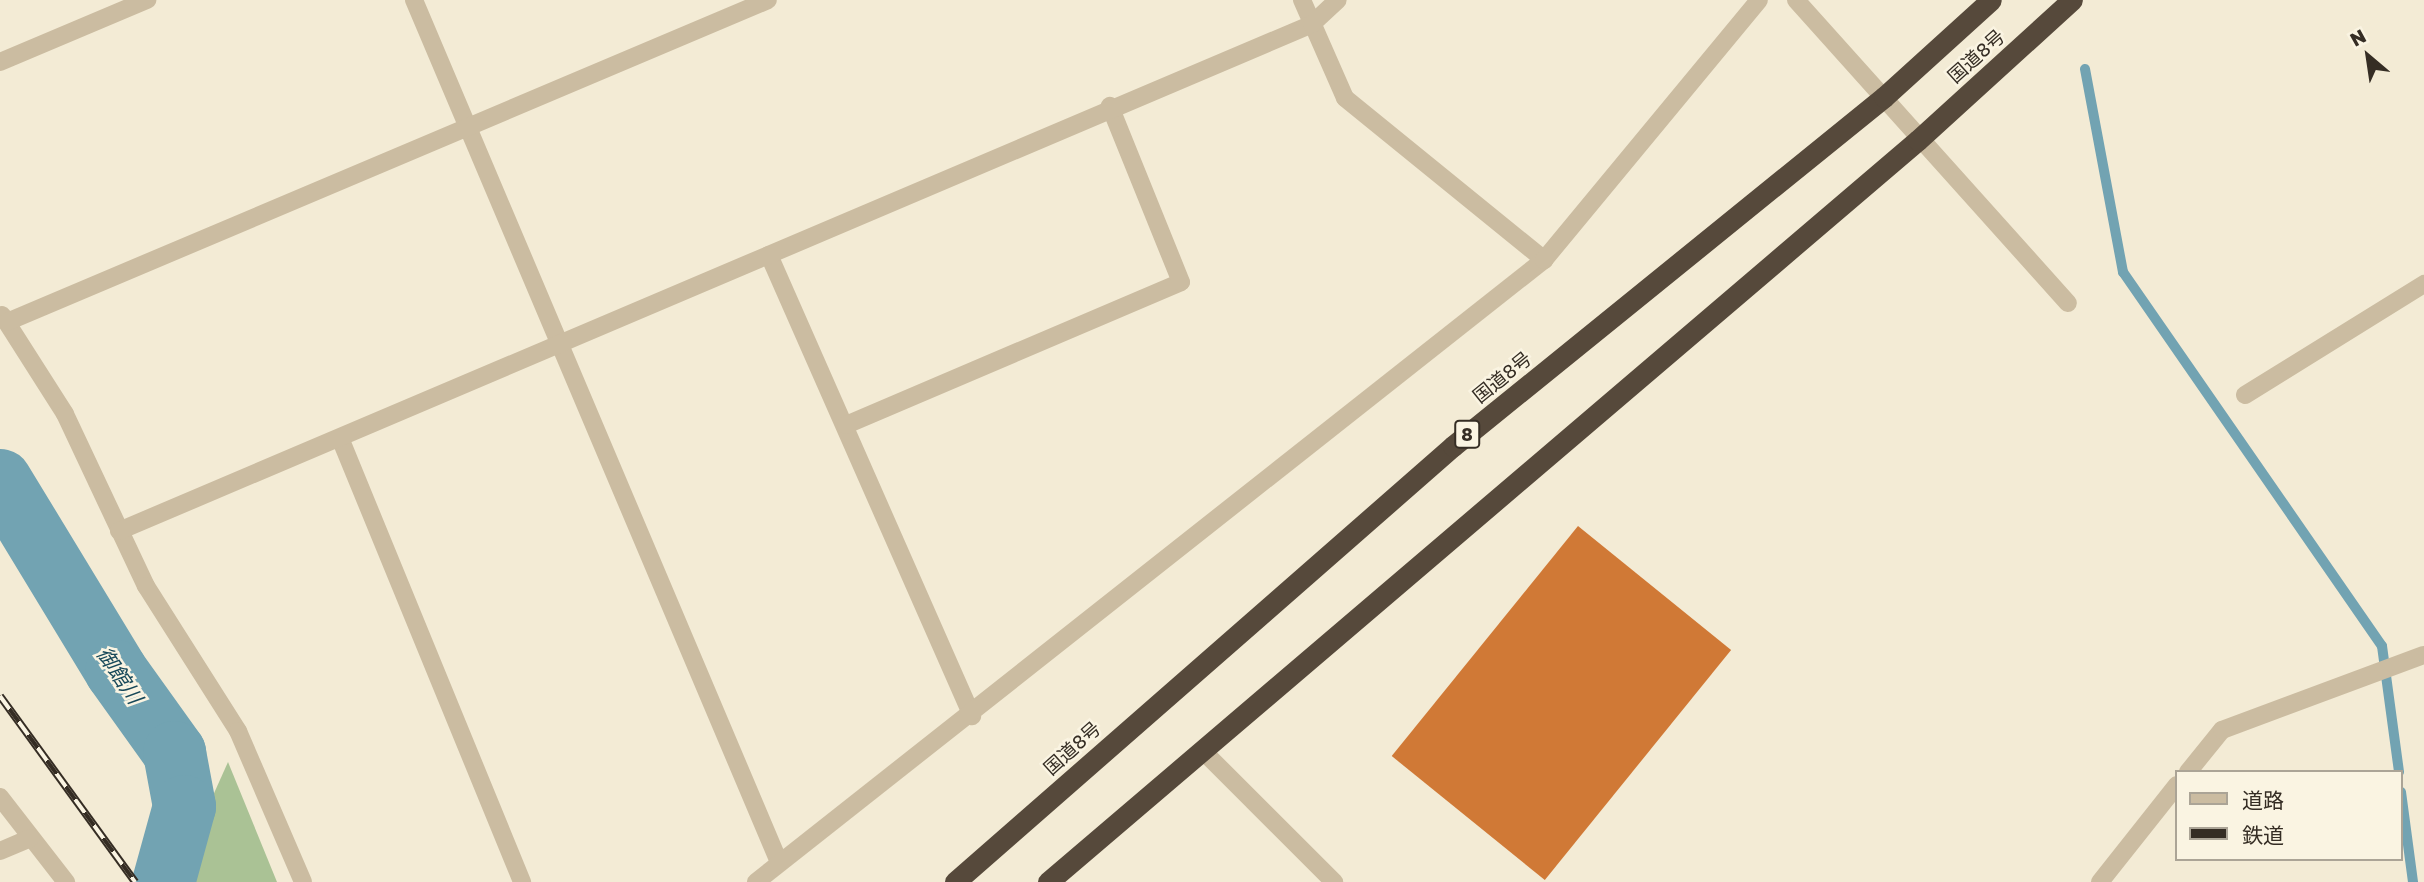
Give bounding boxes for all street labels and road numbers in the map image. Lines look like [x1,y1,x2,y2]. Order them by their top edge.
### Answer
street label: 国道8号 [1943,25,2009,87]
street label: 国道8号 [1468,347,1536,407]
road number: 8 [1453,420,1481,448]
street label: 国道8号 [1039,717,1105,779]

